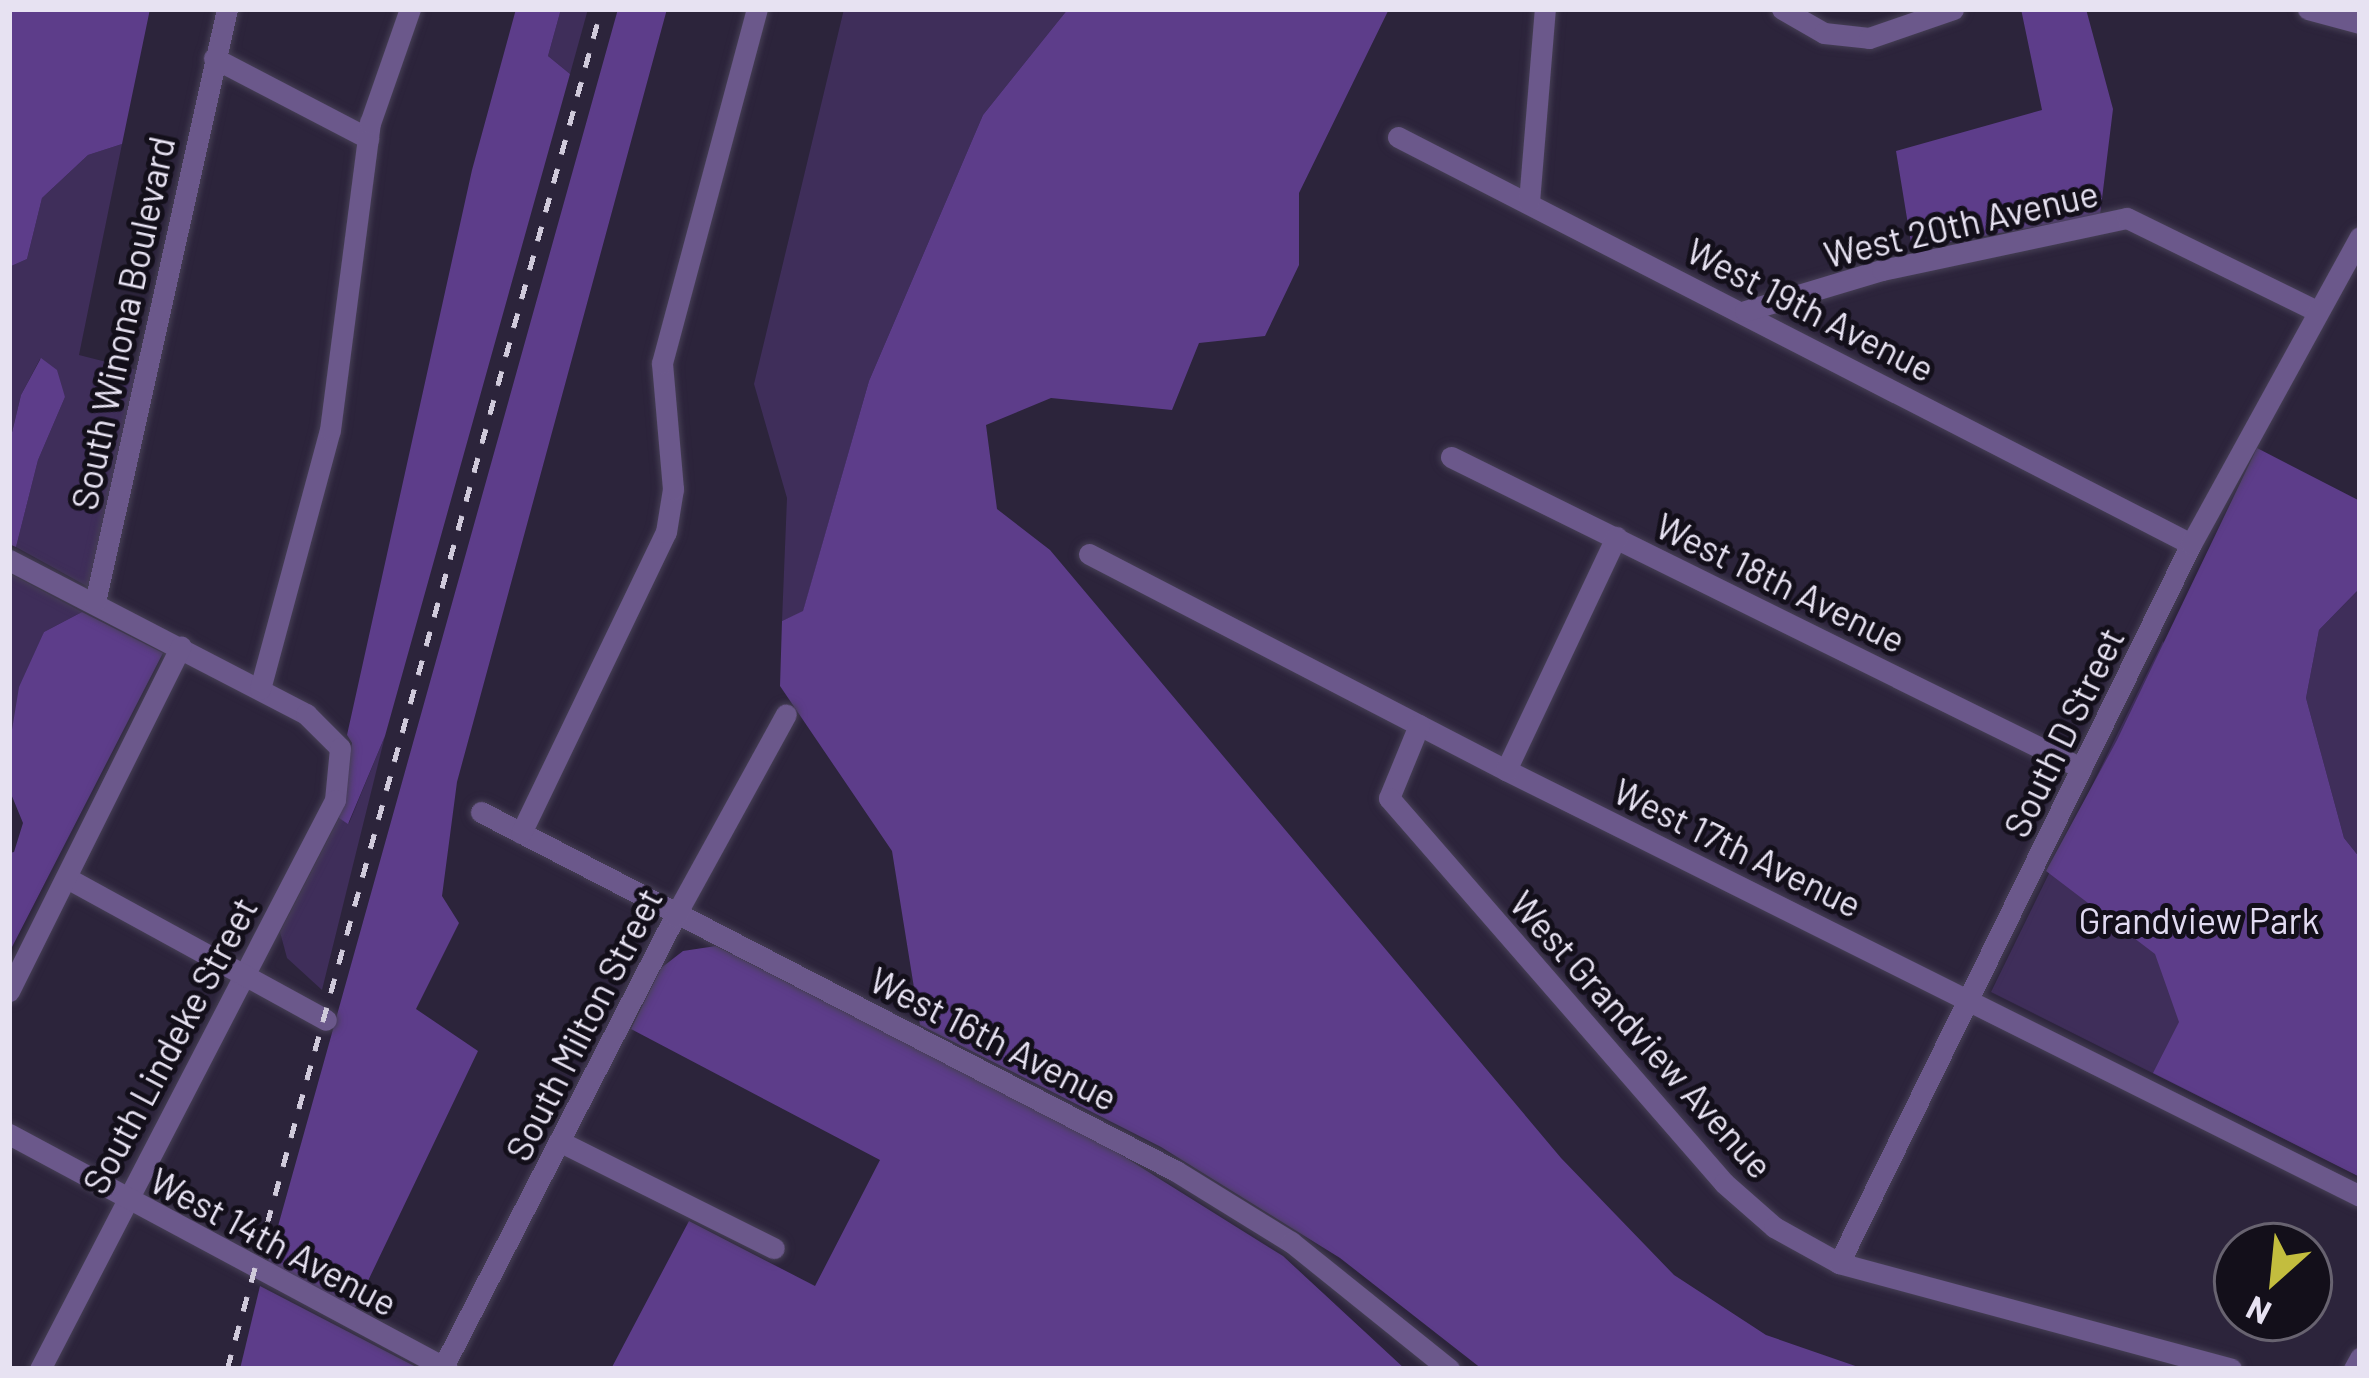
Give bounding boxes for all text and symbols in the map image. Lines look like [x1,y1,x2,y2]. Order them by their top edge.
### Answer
street label: South Winona Boulevard [61,132,183,514]
street label: West 20th Avenue [1820,170,2102,276]
street label: West 19th Avenue [1680,228,1942,390]
street label: West 18th Avenue [1649,503,1913,661]
street label: South D Street [1994,620,2132,844]
street label: West 17th Avenue [1607,768,1869,926]
street label: South Milton Street [496,881,670,1167]
street label: West Grandview Avenue [1502,882,1782,1186]
street label: South Lindeke Street [73,889,265,1201]
park label: Grandview Park [2078,898,2320,942]
street label: West 16th Avenue [863,957,1125,1119]
street label: West 14th Avenue [143,1158,405,1324]
north arrow [2213,1222,2333,1342]
text: N [2239,1289,2277,1334]

